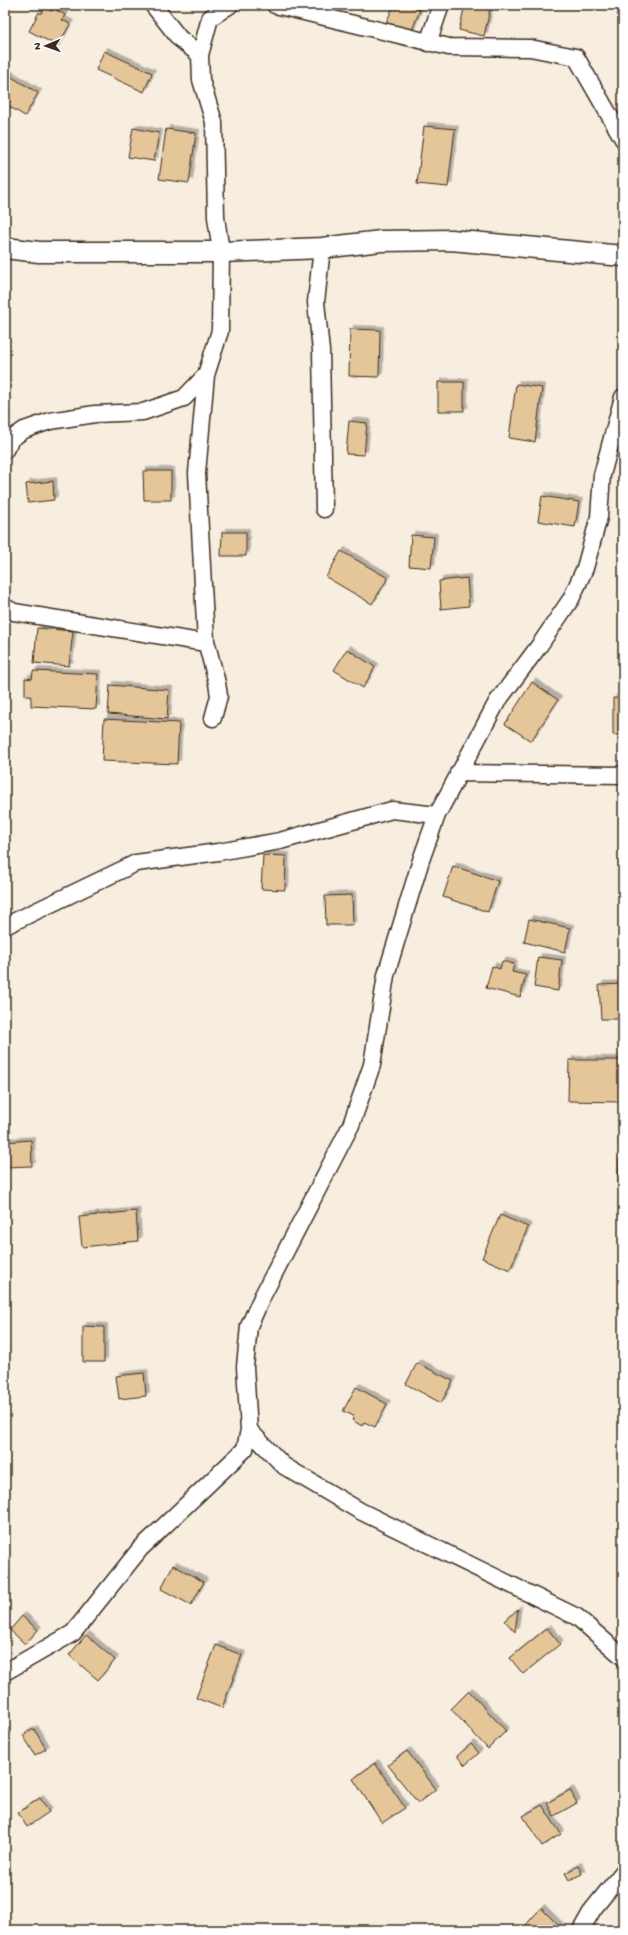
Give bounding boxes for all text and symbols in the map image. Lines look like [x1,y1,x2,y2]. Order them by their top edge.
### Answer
north arrow [26,26,66,66]
text: N [32,42,44,50]

